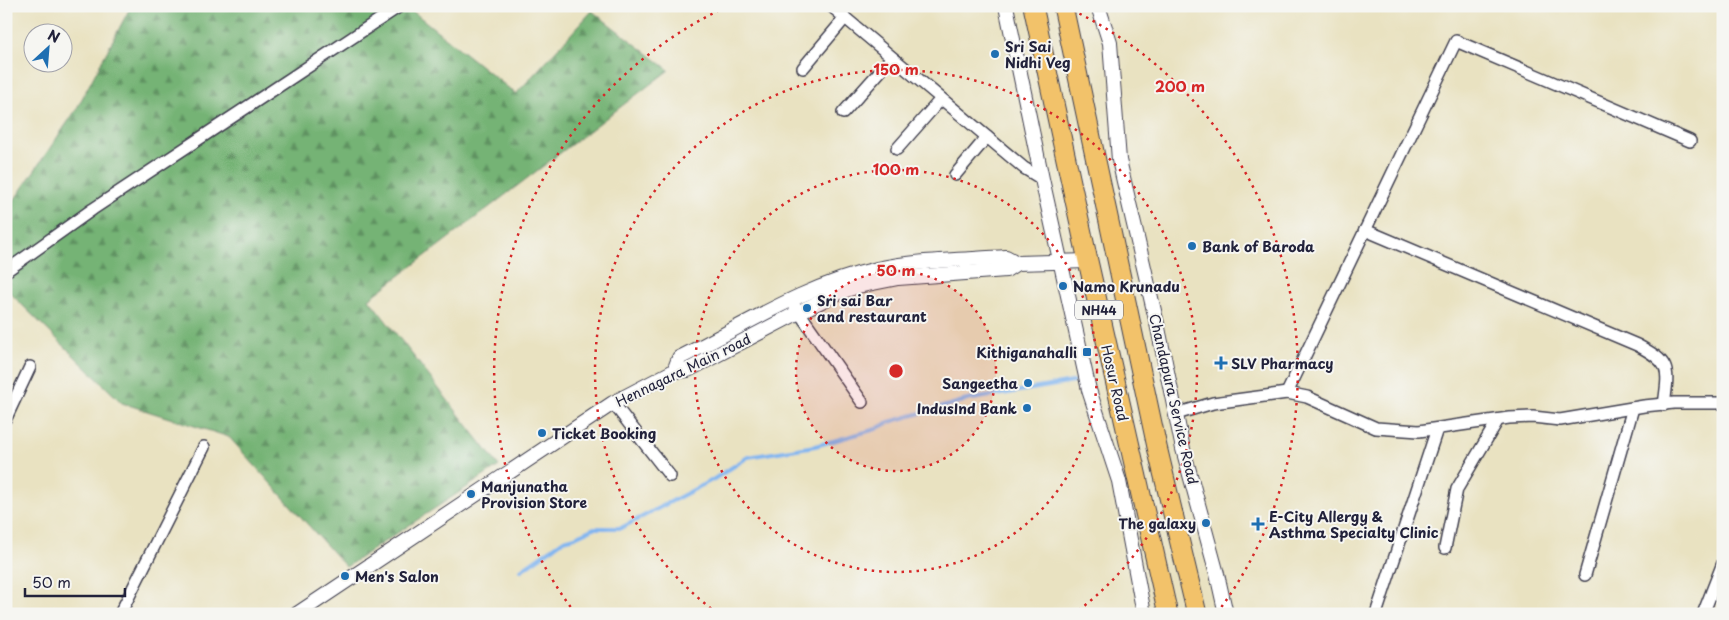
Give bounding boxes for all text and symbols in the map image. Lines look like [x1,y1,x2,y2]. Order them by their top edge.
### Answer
north arrow [22,22,72,72]
text: N [44,24,64,48]
place label: Sri Sai Nidhi Veg [1005,36,1071,73]
marker: Sri Sai Nidhi Veg [989,48,1001,60]
text: 150 m [873,57,919,80]
text: 200 m [1155,74,1205,97]
text: 100 m [873,157,919,180]
place label: Bank of Baroda [1202,236,1315,257]
marker: Bank of Baroda [1186,240,1198,252]
text: 50 m [877,258,915,281]
place label: Namo Krunadu [1073,276,1180,297]
marker: Namo Krunadu [1057,280,1069,292]
place label: Sri sai Bar and restaurant [817,290,927,327]
road number: NH44 [1075,300,1123,320]
marker: Sri sai Bar and restaurant [801,302,813,314]
street label: Chandapura Service Road [1144,312,1204,486]
street label: Hennagara Main road [612,328,754,412]
place label: Kithiganahalli [976,342,1077,363]
street label: Hosur Road [1096,343,1134,423]
marker: Kithiganahalli [1081,346,1093,358]
place label: SLV Pharmacy [1231,353,1334,374]
marker: SLV Pharmacy [1215,357,1227,369]
centre of rings [887,362,905,380]
place label: Sangeetha [942,373,1019,394]
marker: Sangeetha [1022,377,1034,389]
place label: IndusInd Bank [917,398,1018,419]
marker: IndusInd Bank [1021,402,1033,414]
place label: Ticket Booking [552,423,656,444]
marker: Ticket Booking [536,427,548,439]
place label: Manjunatha Provision Store [481,476,588,513]
marker: Manjunatha Provision Store [465,488,477,500]
place label: E-City Allergy & Asthma Specialty Clinic [1269,506,1439,543]
place label: The galaxy [1118,513,1196,534]
marker: The galaxy [1200,517,1212,529]
marker: E-City Allergy & Asthma Specialty Clinic [1251,517,1265,531]
scale bar [25,565,125,597]
place label: Men's Salon [355,566,439,587]
text: 50 m [32,570,71,593]
marker: Men's Salon [339,570,351,582]

